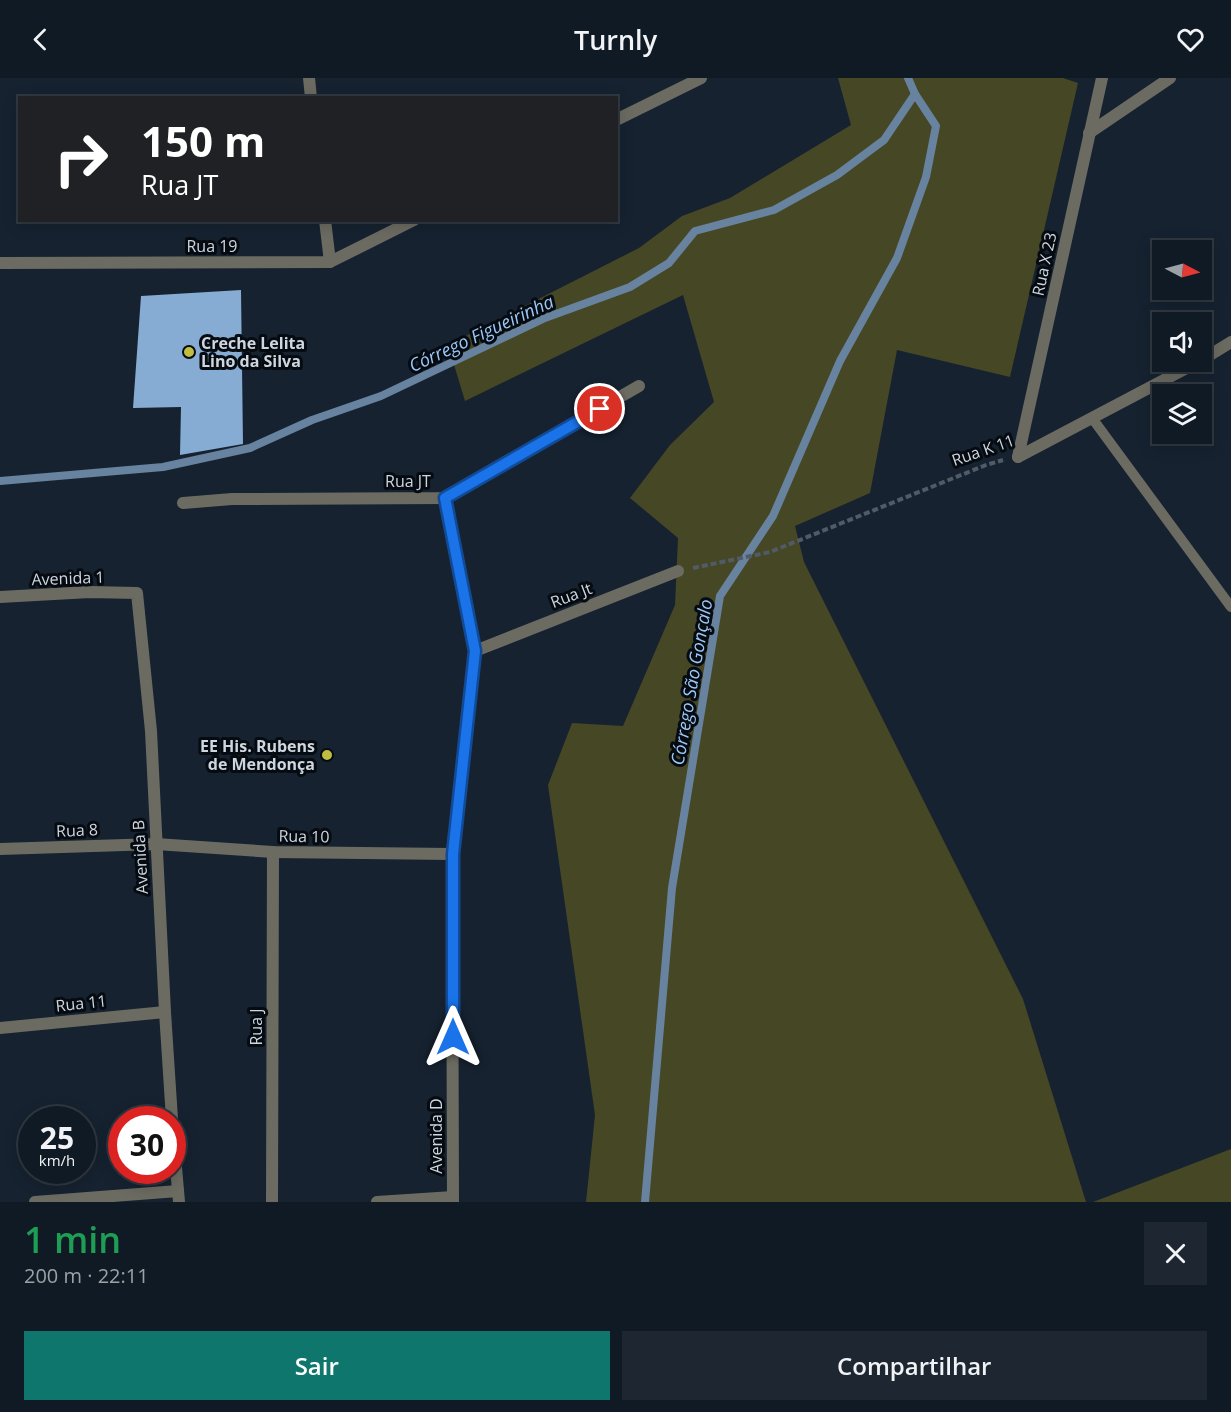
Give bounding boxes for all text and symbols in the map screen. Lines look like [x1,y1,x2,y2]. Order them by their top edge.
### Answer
text: Turnly [574,21,657,58]
icon: back [24,23,57,56]
icon: heart [1174,23,1207,56]
text: 150 m [141,112,265,169]
icon: right [42,120,120,198]
text: Rua JT [141,166,218,203]
street label: Rua X 23 [1027,230,1061,298]
street label: Rua 19 [186,235,238,257]
north arrow [1152,240,1212,300]
map controls [1152,240,1212,444]
water label: Córrego Figueirinha [405,289,557,377]
button: sound [1152,312,1212,372]
place label: Creche Lelita Lino da Silva [201,332,305,372]
marker: Creche Lelita Lino da Silva [182,345,196,359]
pin [574,383,625,434]
button: layers [1152,384,1212,444]
icon: arrive [583,392,616,425]
street label: Rua K 11 [949,429,1017,471]
street label: Rua JT [385,470,431,492]
street label: Avenida 1 [31,566,105,590]
street label: Rua Jt [547,577,595,613]
water label: Córrego São Gonçalo [665,597,717,767]
place label: EE His. Rubens de Mendonça [200,735,315,775]
marker: EE His. Rubens de Mendonça [320,748,334,762]
street label: Rua 8 [56,818,98,842]
street label: Avenida B [127,819,153,895]
street label: Rua 10 [278,825,330,847]
street label: Rua 11 [54,989,108,1017]
position arrow [421,1005,485,1069]
street label: Rua J [245,1008,267,1046]
street label: Avenida D [425,1098,447,1174]
speed limit sign: 30 [108,1106,186,1184]
text: 25 [40,1117,74,1158]
text: km/h [39,1150,75,1170]
text: 1 min [24,1215,121,1264]
button: close [1144,1222,1207,1285]
text: 200 m · 22:11 [24,1262,149,1289]
button: Sair [24,1331,610,1400]
button: Compartilhar [622,1331,1207,1400]

